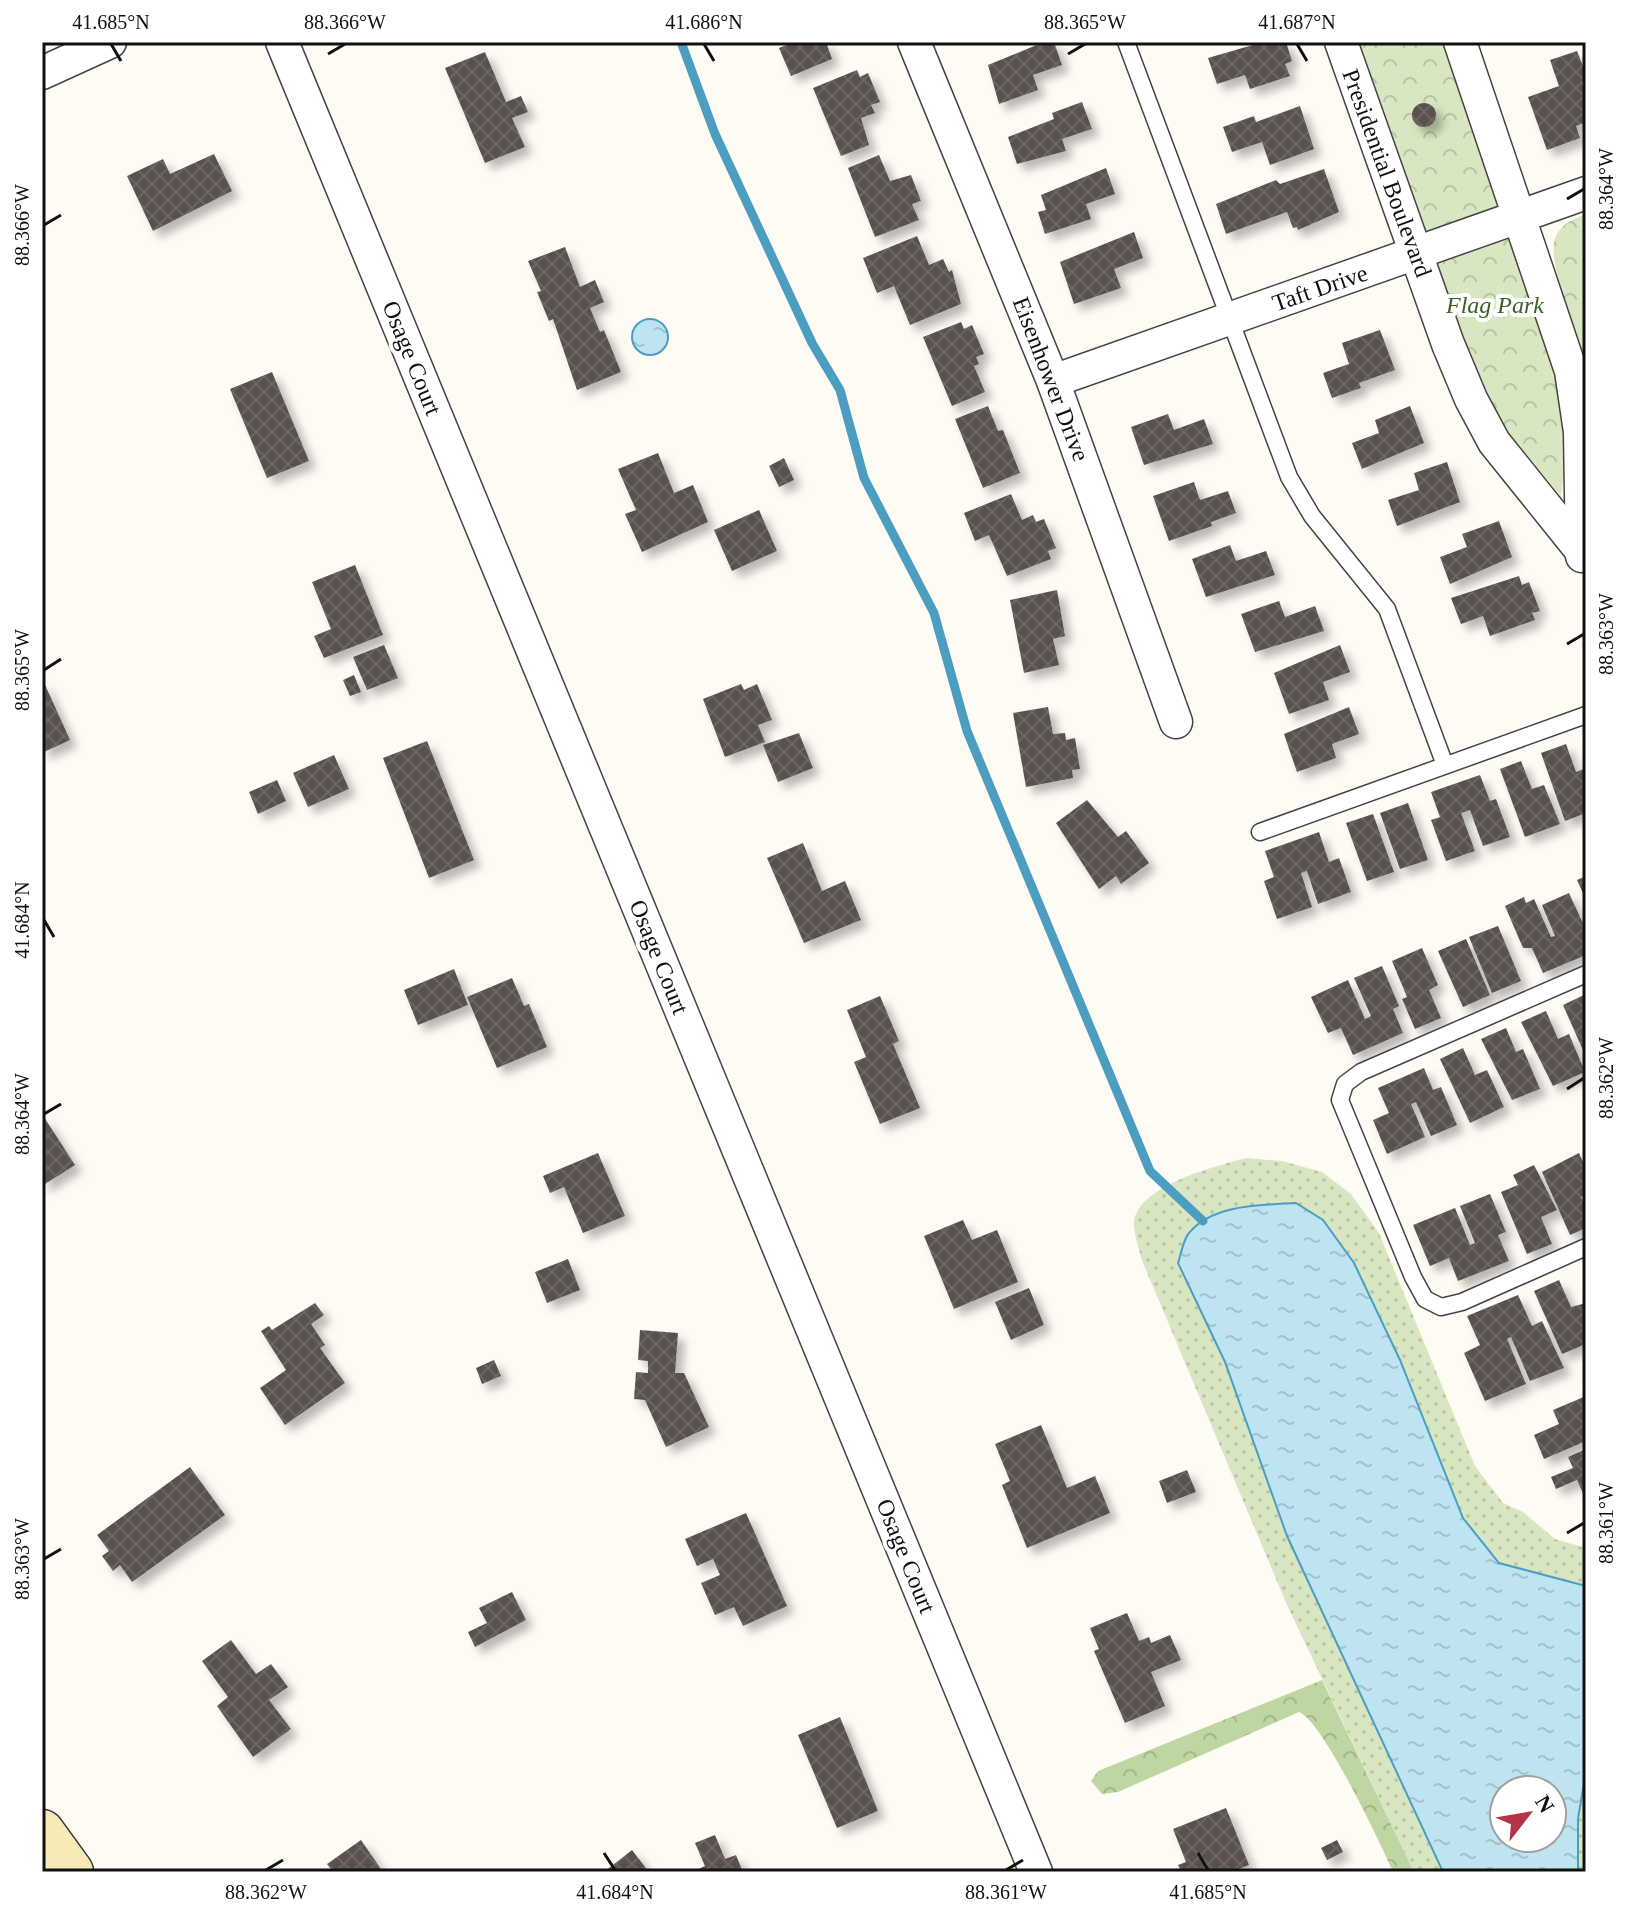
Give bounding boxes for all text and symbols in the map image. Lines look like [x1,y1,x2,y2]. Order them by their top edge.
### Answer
text: 41.685°N [72,11,150,33]
text: 88.366°W [304,11,386,33]
text: 41.686°N [665,11,743,33]
text: 88.365°W [1044,11,1126,33]
text: 41.687°N [1258,11,1336,33]
street label: Presidential Boulevard [1337,66,1437,280]
text: 88.364°W [1595,148,1617,230]
text: 88.366°W [11,184,33,266]
street label: Taft Drive [1269,260,1371,316]
park label: Flag Park [1445,292,1544,318]
street label: Eisenhower Drive [1008,293,1094,465]
street label: Osage Court [377,297,447,419]
text: 88.363°W [1595,593,1617,675]
text: 88.365°W [11,629,33,711]
text: 41.684°N [11,881,33,959]
street label: Osage Court [624,896,694,1018]
text: 88.362°W [1595,1037,1617,1119]
text: 88.364°W [11,1073,33,1155]
text: 88.361°W [1595,1482,1617,1564]
street label: Osage Court [871,1495,941,1617]
text: 88.363°W [11,1518,33,1600]
north arrow [1488,1774,1568,1854]
text: N [1530,1791,1560,1817]
text: 88.362°W [225,1881,307,1903]
text: 41.684°N [576,1881,654,1903]
text: 88.361°W [965,1881,1047,1903]
text: 41.685°N [1169,1881,1247,1903]

